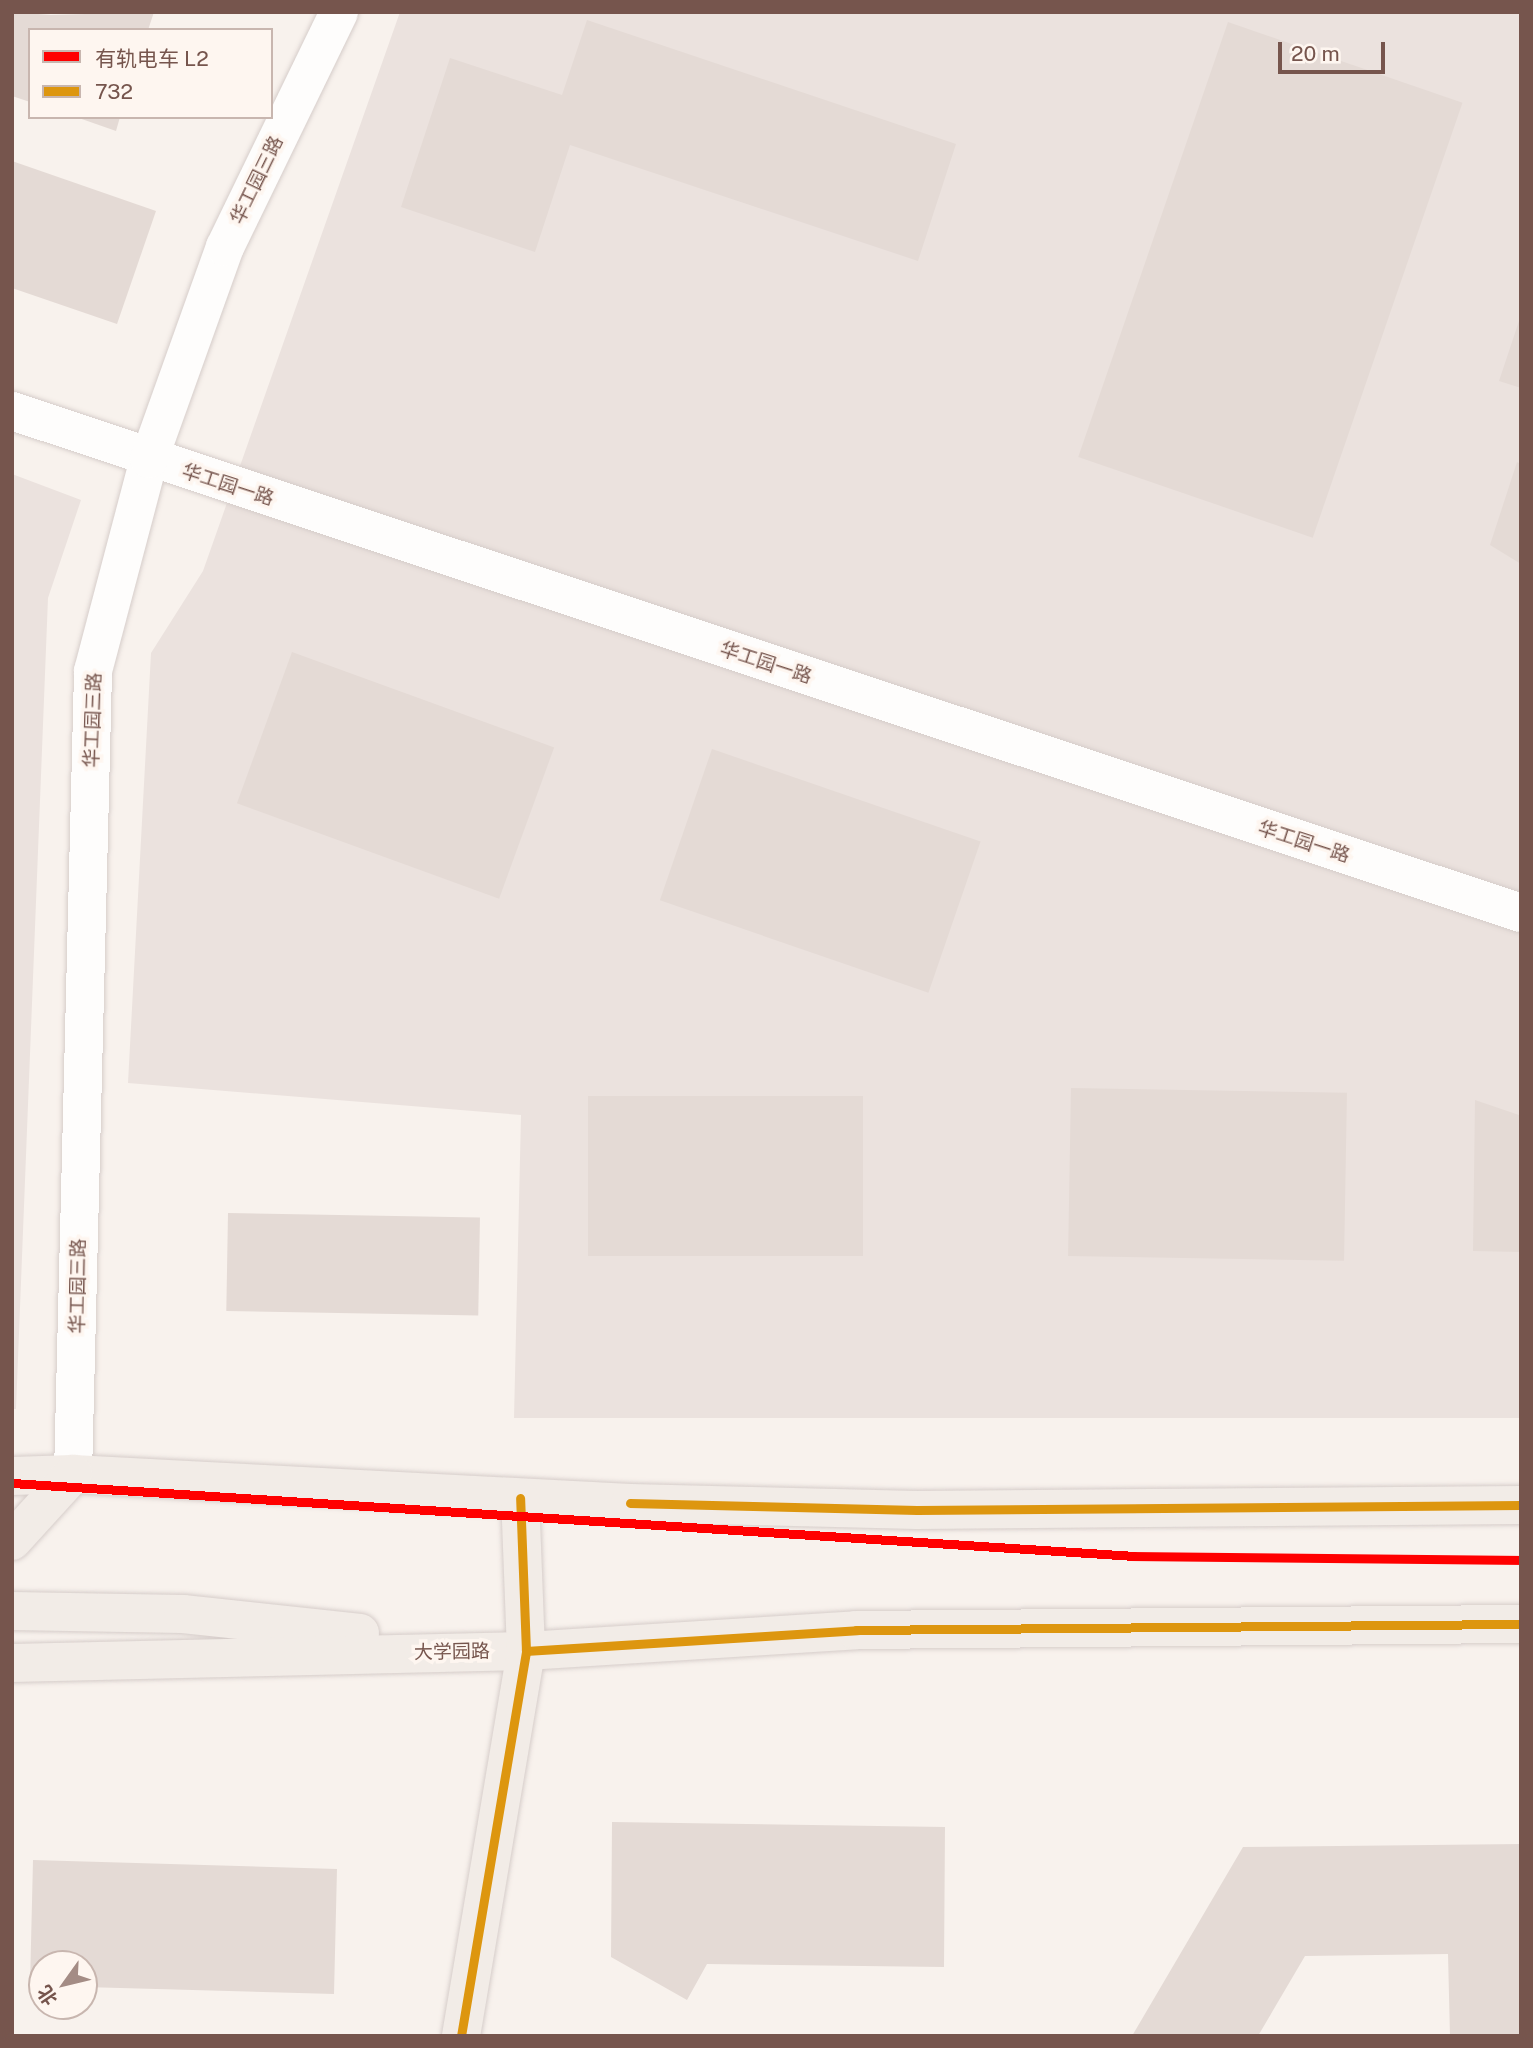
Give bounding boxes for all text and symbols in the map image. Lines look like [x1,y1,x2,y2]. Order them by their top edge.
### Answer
legend [28,28,273,119]
scale bar [1281,28,1388,72]
text: 20 m [1291,41,1340,66]
text: 有轨电车 L2 [95,46,209,71]
text: 732 [95,79,133,104]
street label: 华工园三路 [226,132,288,228]
street label: 华工园一路 [179,459,277,511]
street label: 华工园一路 [717,637,815,689]
street label: 华工园三路 [80,672,106,768]
street label: 华工园一路 [1255,816,1353,868]
street label: 华工园三路 [66,1238,90,1334]
street label: 大学园路 [414,1640,490,1664]
north arrow [28,1950,98,2020]
text: 北 [33,1982,62,2010]

